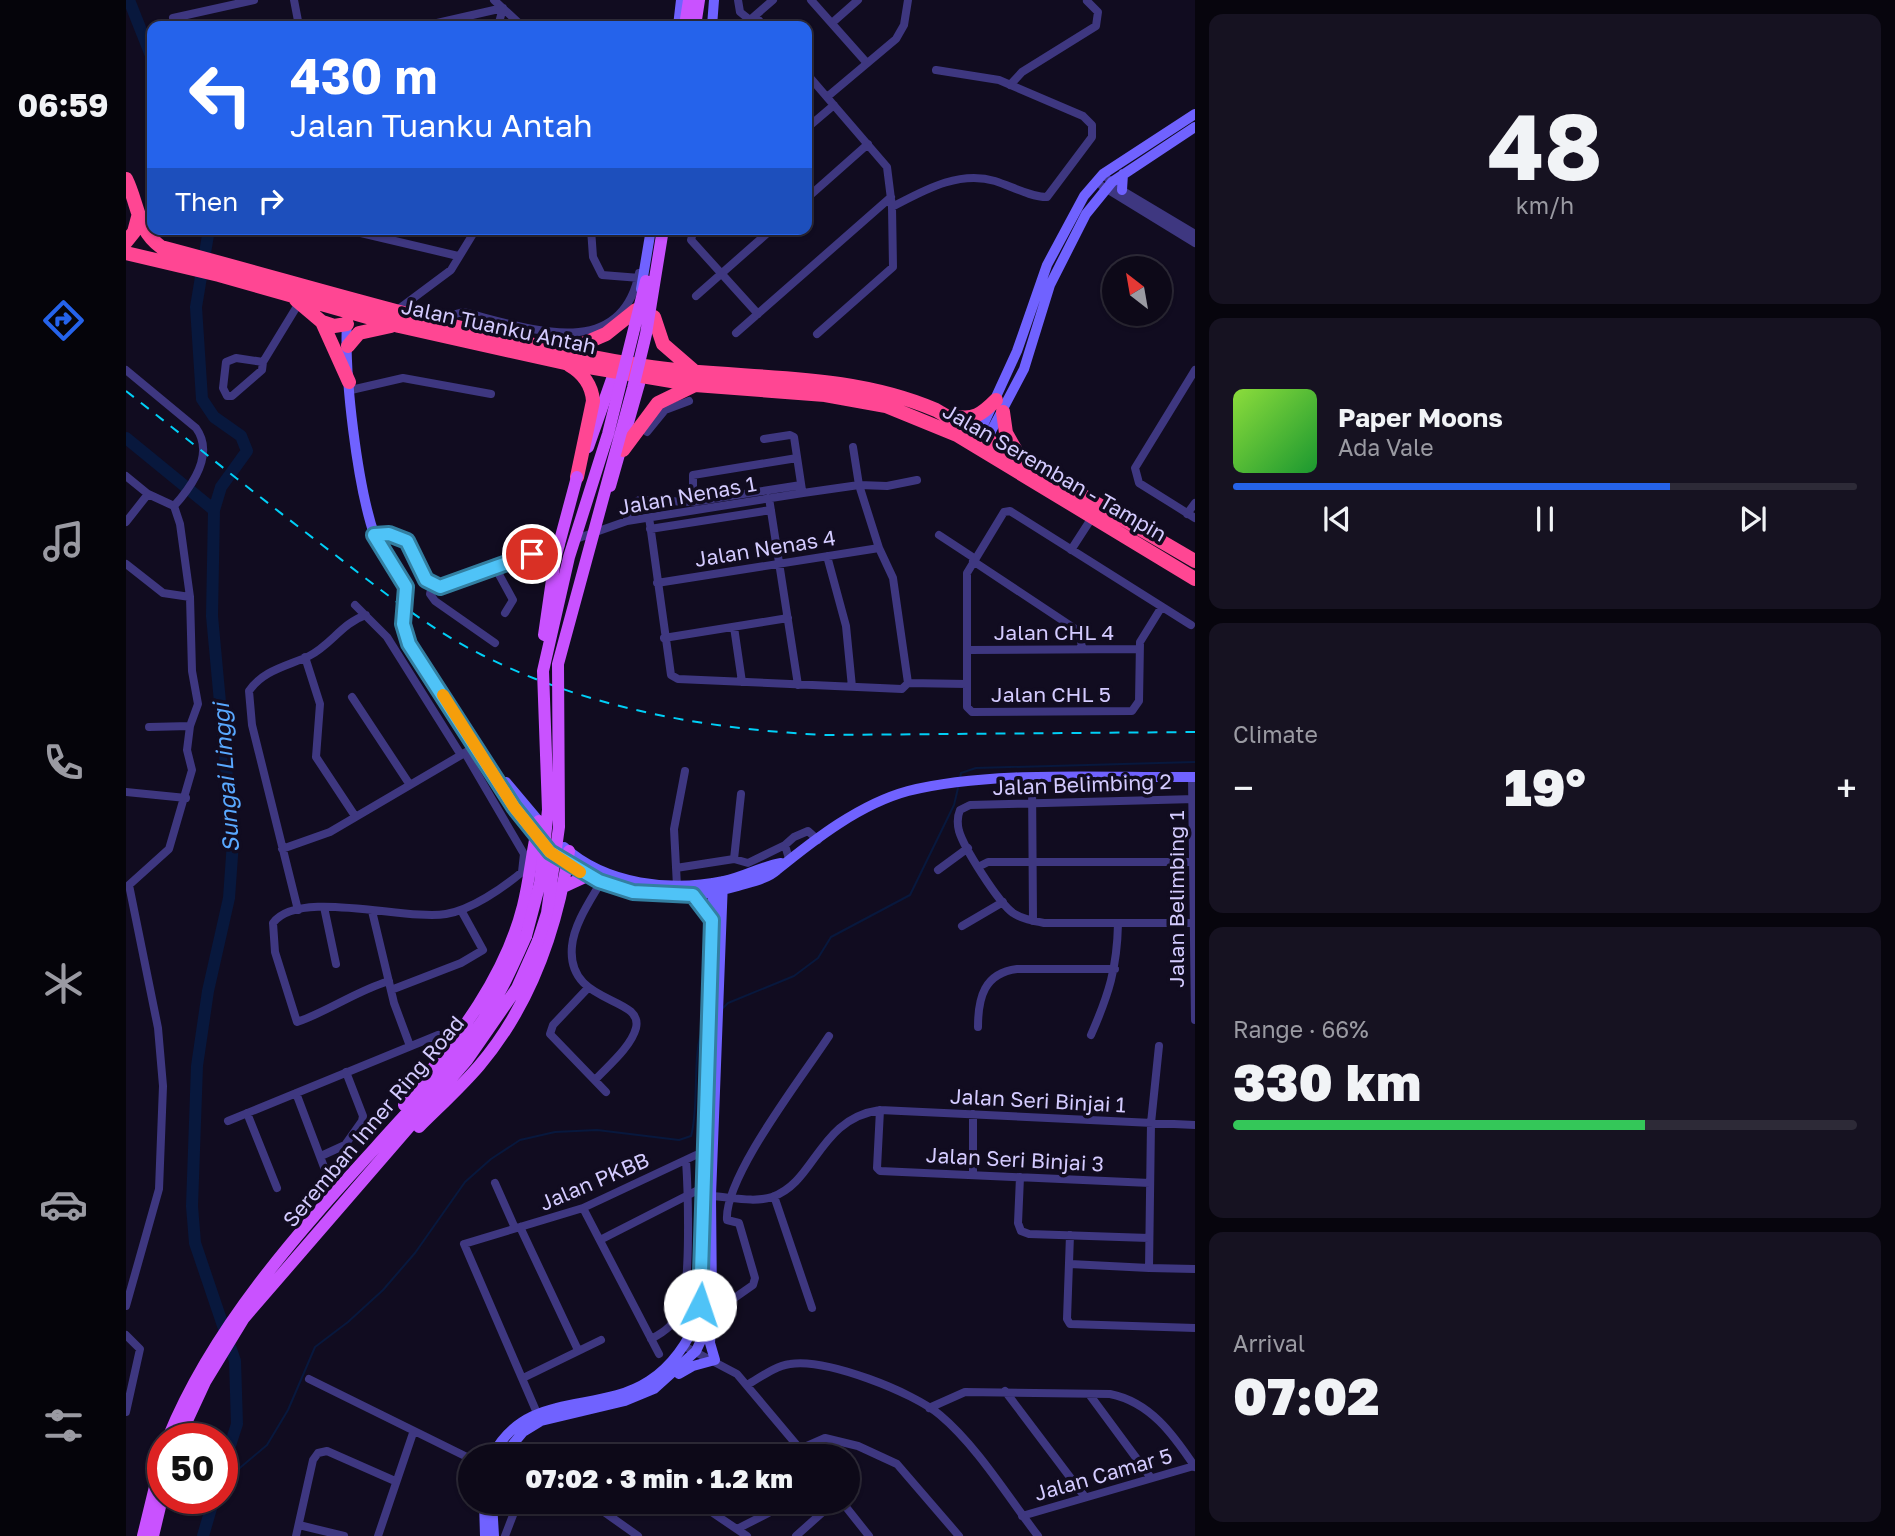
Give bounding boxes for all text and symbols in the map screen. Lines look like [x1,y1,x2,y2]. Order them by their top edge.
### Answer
text: 430 m [290,46,438,105]
icon: left [175,49,266,140]
text: 06:59 [17,86,109,124]
text: 48 [1487,91,1603,200]
text: Jalan Tuanku Antah [290,106,593,144]
icon: right [252,182,290,220]
text: Then [175,186,238,217]
text: km/h [1516,191,1574,219]
north arrow [1102,256,1172,326]
map controls [1102,256,1172,326]
street label: Jalan Tuanku Antah [399,293,599,359]
icon: directions [39,296,88,345]
street label: Jalan Seremban - Tampin [939,397,1171,547]
text: Paper Moons [1338,402,1503,433]
text: Ada Vale [1338,433,1434,461]
street label: Jalan Nenas 1 [616,470,758,520]
icon: previous [1318,500,1356,538]
icon: pause [1526,500,1564,538]
icon: next [1734,500,1772,538]
icon: music [39,517,88,566]
pin [502,524,562,584]
street label: Jalan Nenas 4 [693,524,837,572]
icon: arrive [513,535,551,573]
street label: Jalan CHL 4 [994,619,1114,645]
street label: Jalan CHL 5 [991,681,1111,707]
water label: Sungai Linggi [206,700,244,854]
text: Climate [1233,720,1318,748]
icon: phone [39,738,88,787]
text: 19° [1504,755,1586,817]
text: − [1233,765,1254,810]
text: + [1836,765,1857,810]
street label: Jalan Belimbing 2 [992,768,1172,800]
street label: Jalan Belimbing 1 [1163,810,1189,988]
icon: climate [39,959,88,1008]
street label: Seremban Inner Ring Road [277,1010,469,1232]
text: Range · 66% [1233,1015,1369,1043]
text: 330 km [1233,1050,1421,1112]
street label: Jalan Seri Binjai 1 [949,1082,1127,1118]
street label: Jalan Seri Binjai 3 [925,1141,1105,1177]
street label: Jalan PKBB [535,1146,653,1216]
icon: car [39,1180,88,1229]
position arrow [663,1268,737,1342]
text: Arrival [1233,1329,1305,1357]
text: 07:02 [1233,1364,1379,1426]
icon: filters [39,1401,88,1450]
speed limit sign: 50 [147,1423,238,1514]
street label: Jalan Camar 5 [1031,1442,1175,1506]
text: 07:02 · 3 min · 1.2 km [525,1463,793,1494]

